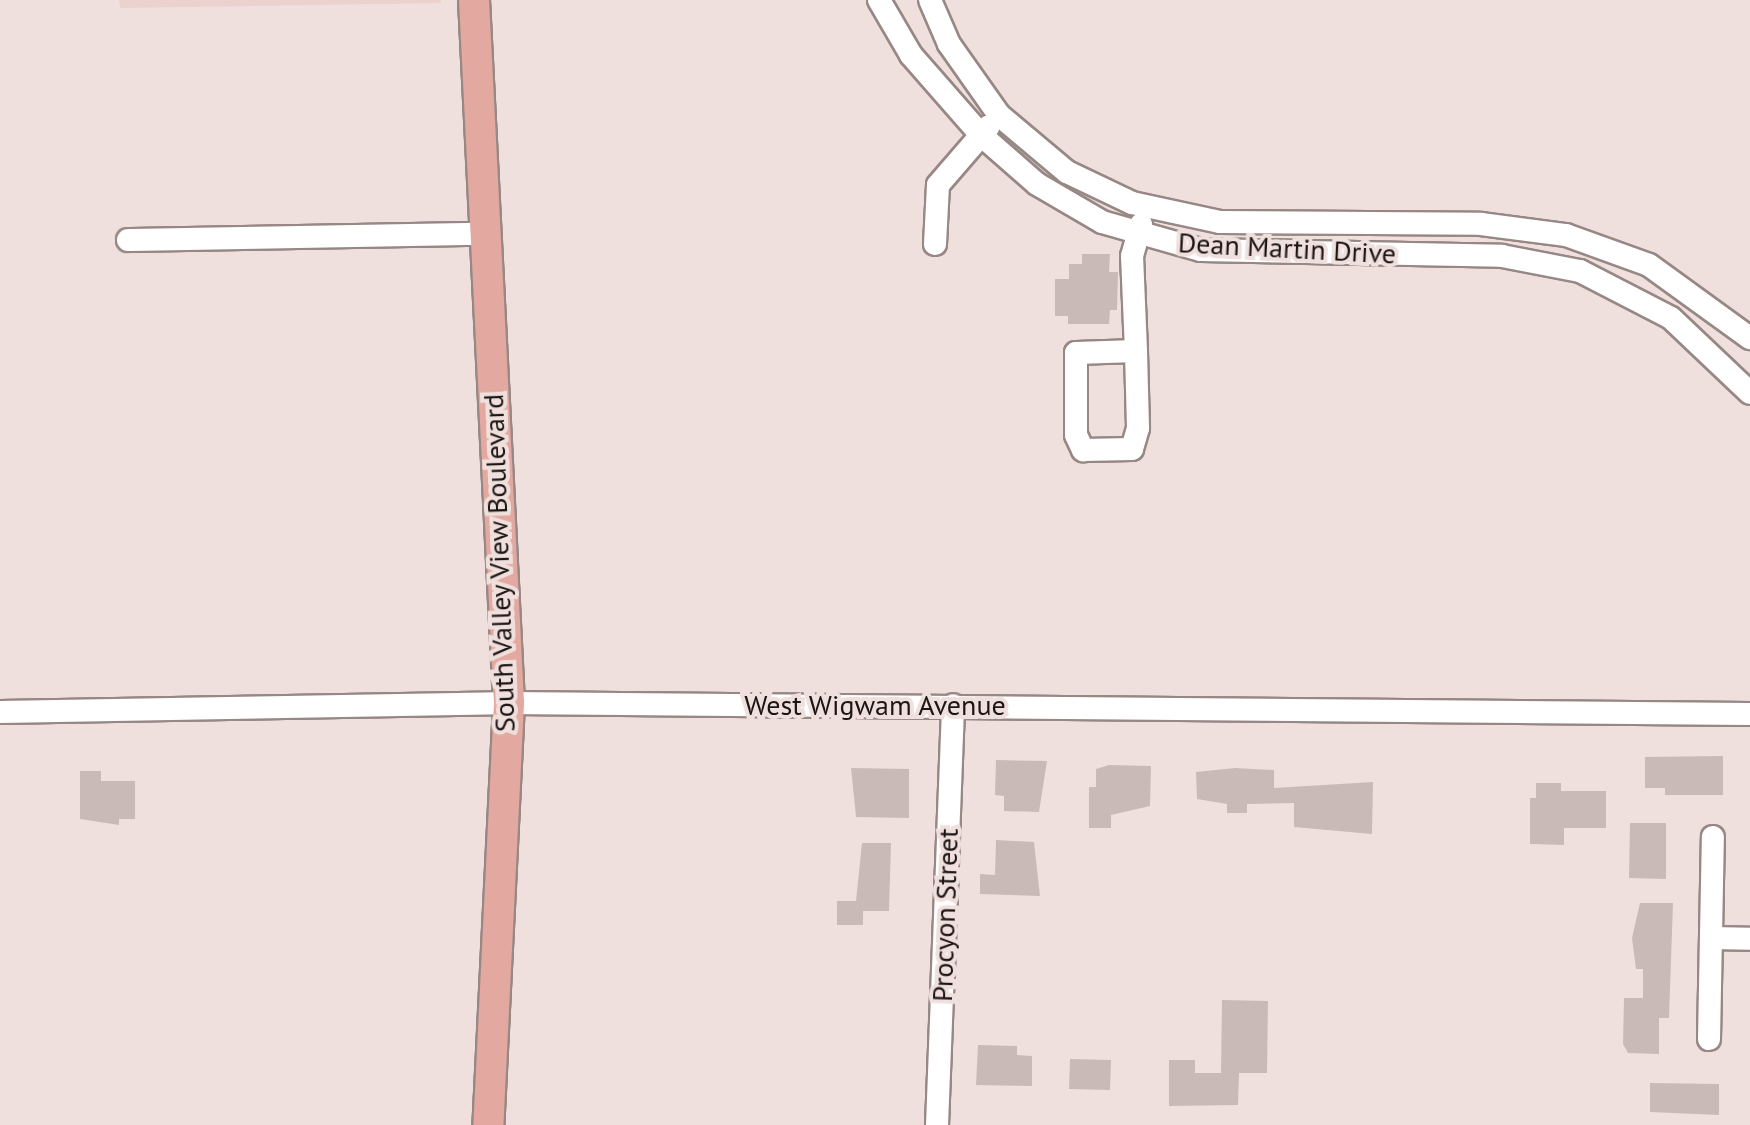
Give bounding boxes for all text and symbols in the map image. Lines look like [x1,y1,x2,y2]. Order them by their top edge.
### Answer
street label: Dean Martin Drive [1177,226,1397,270]
street label: South Valley View Boulevard [476,392,522,734]
street label: West Wigwam Avenue [744,688,1006,722]
street label: Procyon Street [925,828,965,1002]

